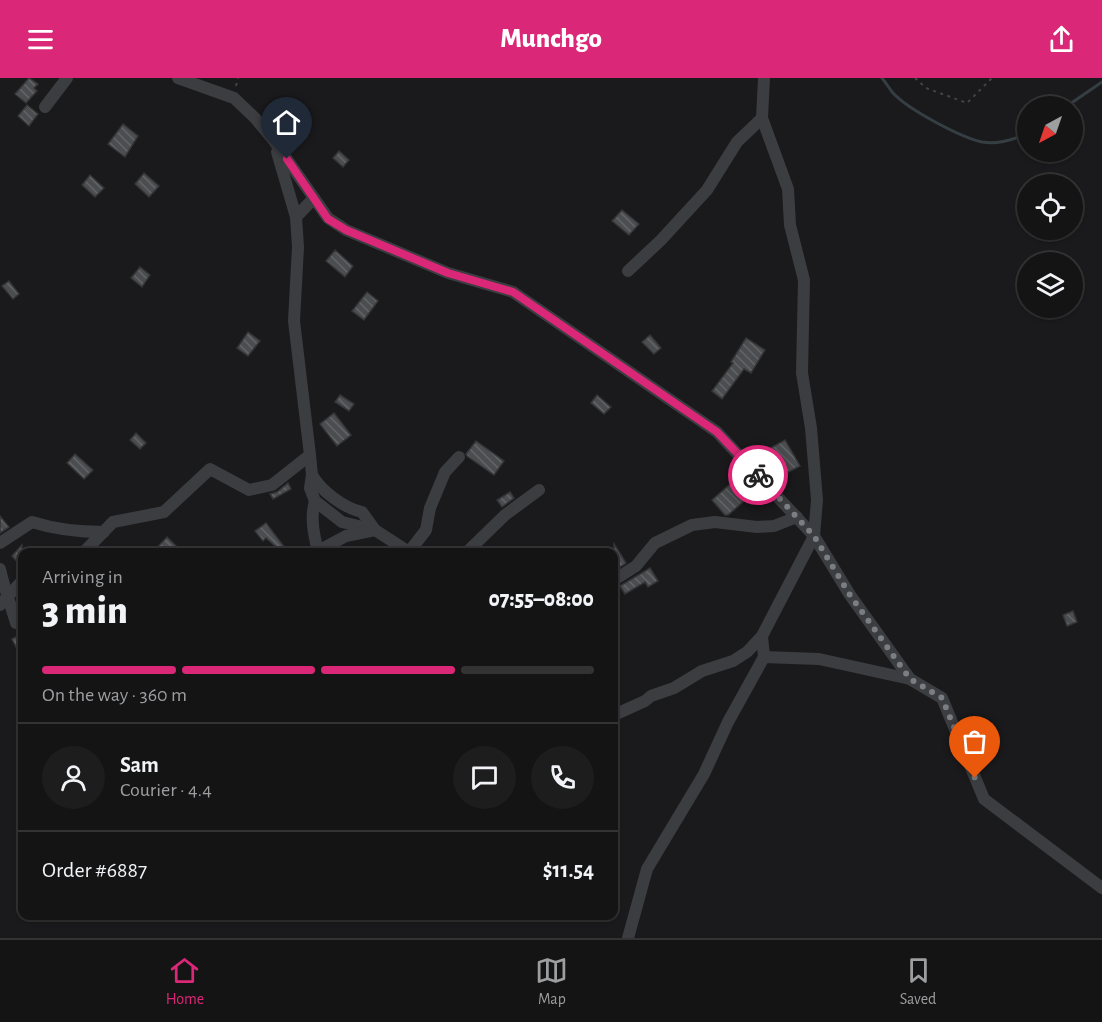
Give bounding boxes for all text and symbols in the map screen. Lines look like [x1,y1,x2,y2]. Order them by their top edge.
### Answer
icon: menu [24,23,57,56]
icon: share [1045,23,1078,56]
text: Munchgo [500,25,602,52]
north arrow [1017,96,1083,162]
map controls [1017,96,1083,318]
pin [261,97,312,159]
icon: home [270,106,303,139]
button: locate [1017,174,1083,240]
button: layers [1017,252,1083,318]
courier [728,445,788,505]
icon: bike [742,459,775,492]
text: Arriving in [42,567,123,587]
text: 07:55–08:00 [488,588,594,610]
text: 3 min [42,592,128,631]
text: On the way · 360 m [42,685,187,705]
pin [949,716,1000,778]
icon: bag [958,725,991,758]
button: person [42,746,105,809]
button: chat [453,746,516,809]
button: phone [531,746,594,809]
text: Sam [120,754,159,776]
text: Courier · 4.4 [120,780,212,800]
text: Order #6887 [42,859,147,881]
text: $11.54 [543,859,594,881]
tab: Home [166,954,204,1009]
tab: Map [535,954,568,1009]
tab: Saved [900,954,936,1009]

